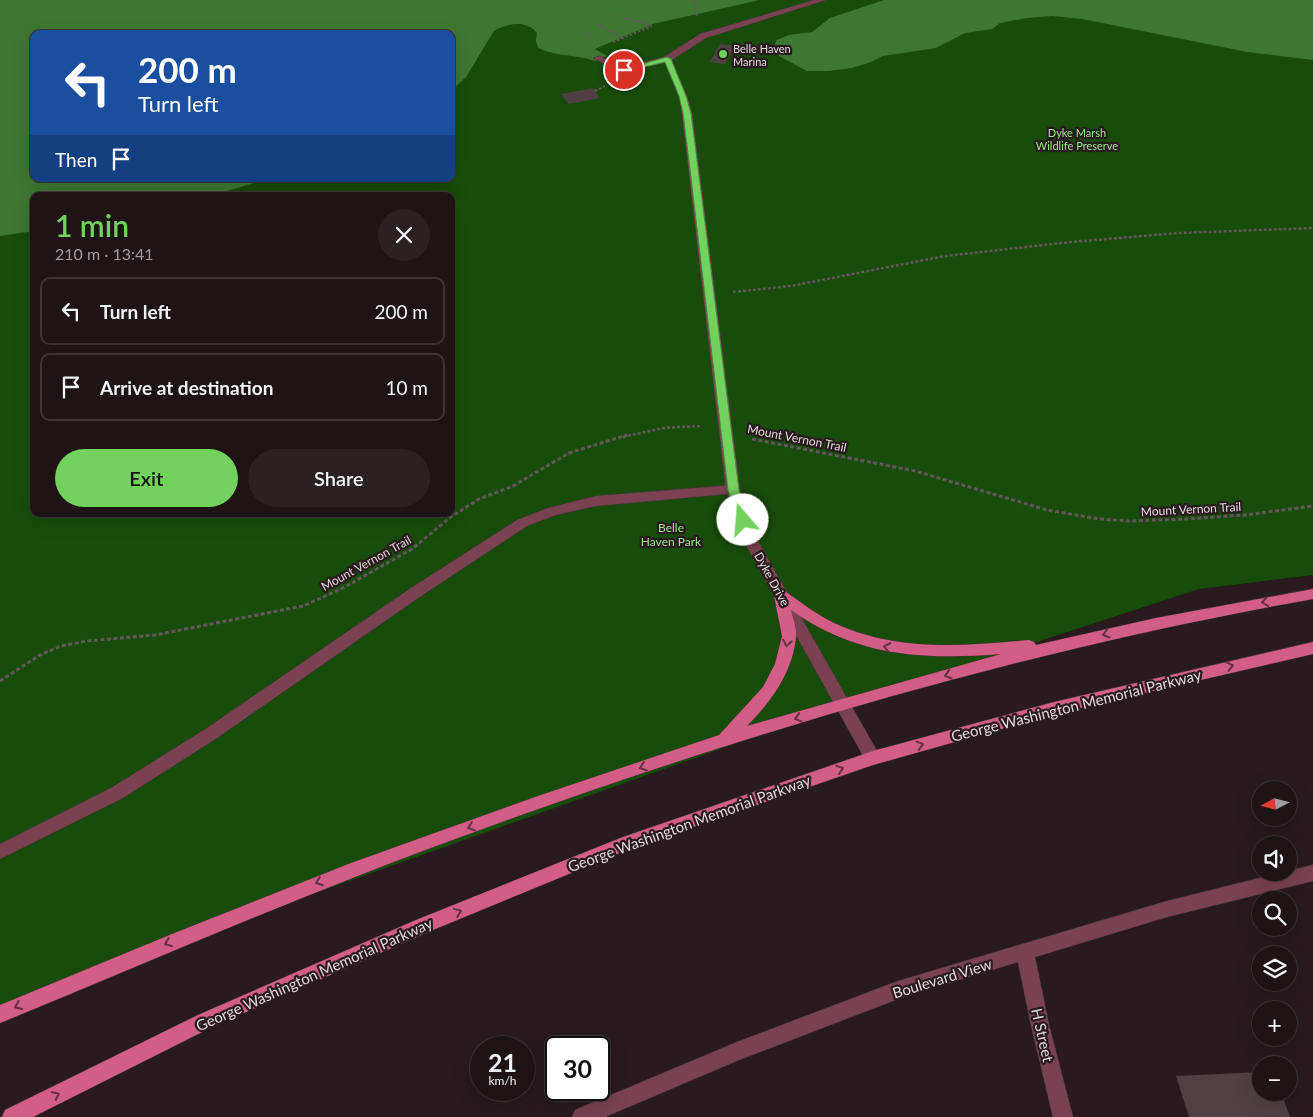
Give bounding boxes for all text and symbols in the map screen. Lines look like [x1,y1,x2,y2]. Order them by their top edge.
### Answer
place label: Belle Haven Marina [733,42,791,68]
text: 200 m [138,48,237,90]
marker: Belle Haven Marina [717,48,729,60]
pin [603,49,645,91]
icon: left [55,50,120,115]
icon: arrive [610,56,638,84]
text: Turn left [138,90,219,117]
park label: Dyke Marsh Wildlife Preserve [1036,126,1118,152]
icon: arrive [107,145,135,173]
text: Then [55,148,97,171]
text: 1 min [55,207,129,243]
button: close [378,209,430,261]
text: 210 m · 13:41 [55,244,154,263]
icon: left [57,297,85,325]
text: Turn left [100,300,171,323]
text: 200 m [374,300,428,323]
icon: arrive [57,373,85,401]
text: Arrive at destination [100,376,273,399]
text: 10 m [385,376,428,399]
street label: Mount Vernon Trail [746,421,848,455]
button: Exit [55,449,238,507]
button: Share [248,449,430,507]
position arrow [716,493,768,545]
street label: Mount Vernon Trail [1140,499,1242,519]
park label: Belle Haven Park [641,520,702,549]
street label: Mount Vernon Trail [318,532,414,594]
street label: Dyke Drive [751,550,793,608]
one-way arrow [1261,597,1269,607]
one-way arrow [1101,628,1110,639]
one-way arrow [782,639,793,648]
one-way arrow [883,643,891,653]
one-way arrow [1226,661,1235,672]
street label: George Washington Memorial Parkway [949,665,1203,745]
one-way arrow [945,669,953,679]
one-way arrow [794,713,802,723]
one-way arrow [916,740,924,750]
one-way arrow [639,761,647,771]
one-way arrow [835,765,844,775]
street label: George Washington Memorial Parkway [565,771,813,875]
north arrow [1252,781,1298,826]
map controls [1252,781,1297,1101]
one-way arrow [468,821,476,831]
button: sound [1252,836,1297,881]
one-way arrow [315,876,324,886]
button: search [1252,891,1297,936]
one-way arrow [454,907,462,917]
street label: George Washington Memorial Parkway [193,913,435,1034]
one-way arrow [164,937,173,947]
button: layers [1252,946,1297,991]
street label: Boulevard View [890,954,994,1002]
one-way arrow [14,1000,23,1011]
button: + [1252,1001,1297,1046]
street label: H Street [1028,1006,1058,1064]
speed limit sign: 30 [545,1036,610,1101]
text: 21 [488,1047,517,1077]
button: − [1252,1056,1297,1101]
text: km/h [488,1073,517,1088]
one-way arrow [51,1091,60,1101]

